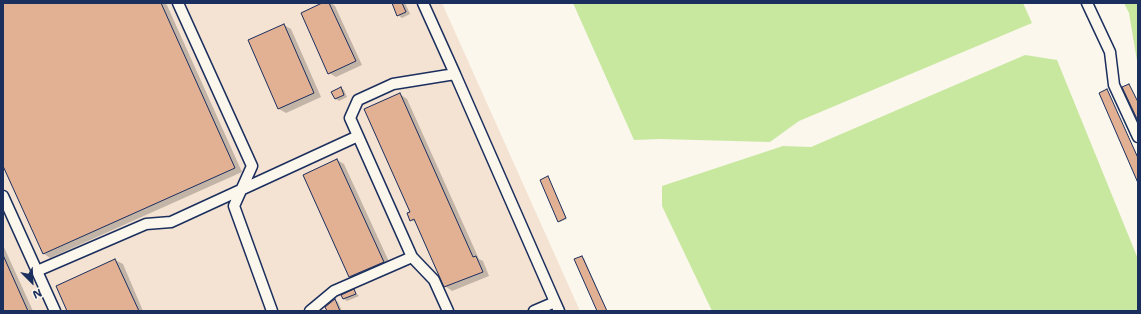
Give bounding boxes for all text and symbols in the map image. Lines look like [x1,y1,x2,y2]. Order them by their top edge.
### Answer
north arrow [12,262,52,302]
text: N [30,285,44,302]

